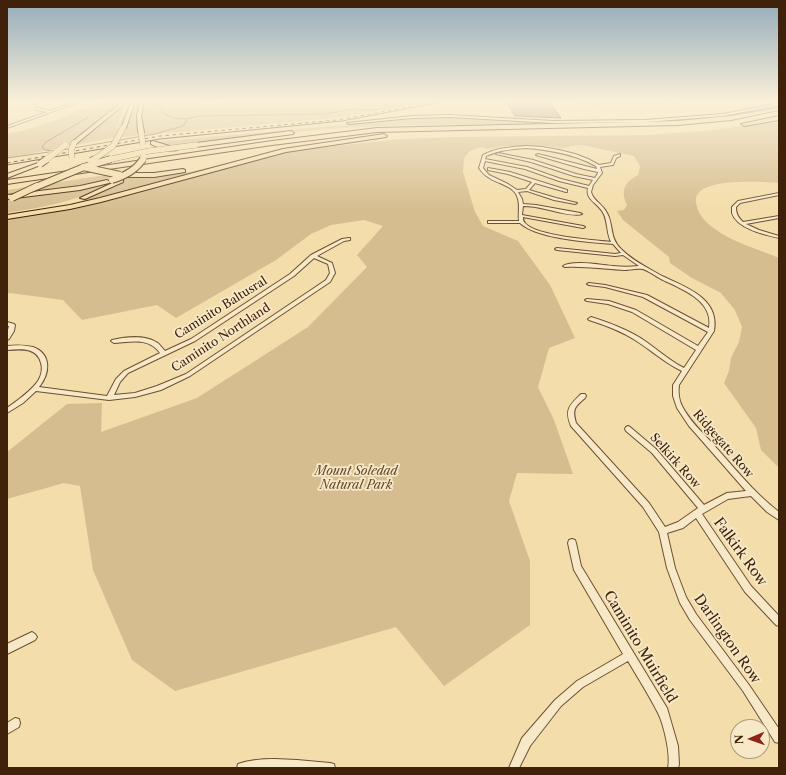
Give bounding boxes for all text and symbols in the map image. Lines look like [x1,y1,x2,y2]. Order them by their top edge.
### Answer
street label: Caminito Baltusral [172,274,270,342]
street label: Caminito Northland [169,301,273,375]
street label: Ridgegate Row [690,407,756,481]
street label: Selkirk Row [647,431,703,491]
park label: Mount Soledad Natural Park [315,465,397,493]
street label: Falkirk Row [710,515,770,589]
street label: Caminito Muirfield [600,588,680,706]
street label: Darlington Row [690,591,764,687]
north arrow [730,719,770,759]
text: N [732,734,746,744]

